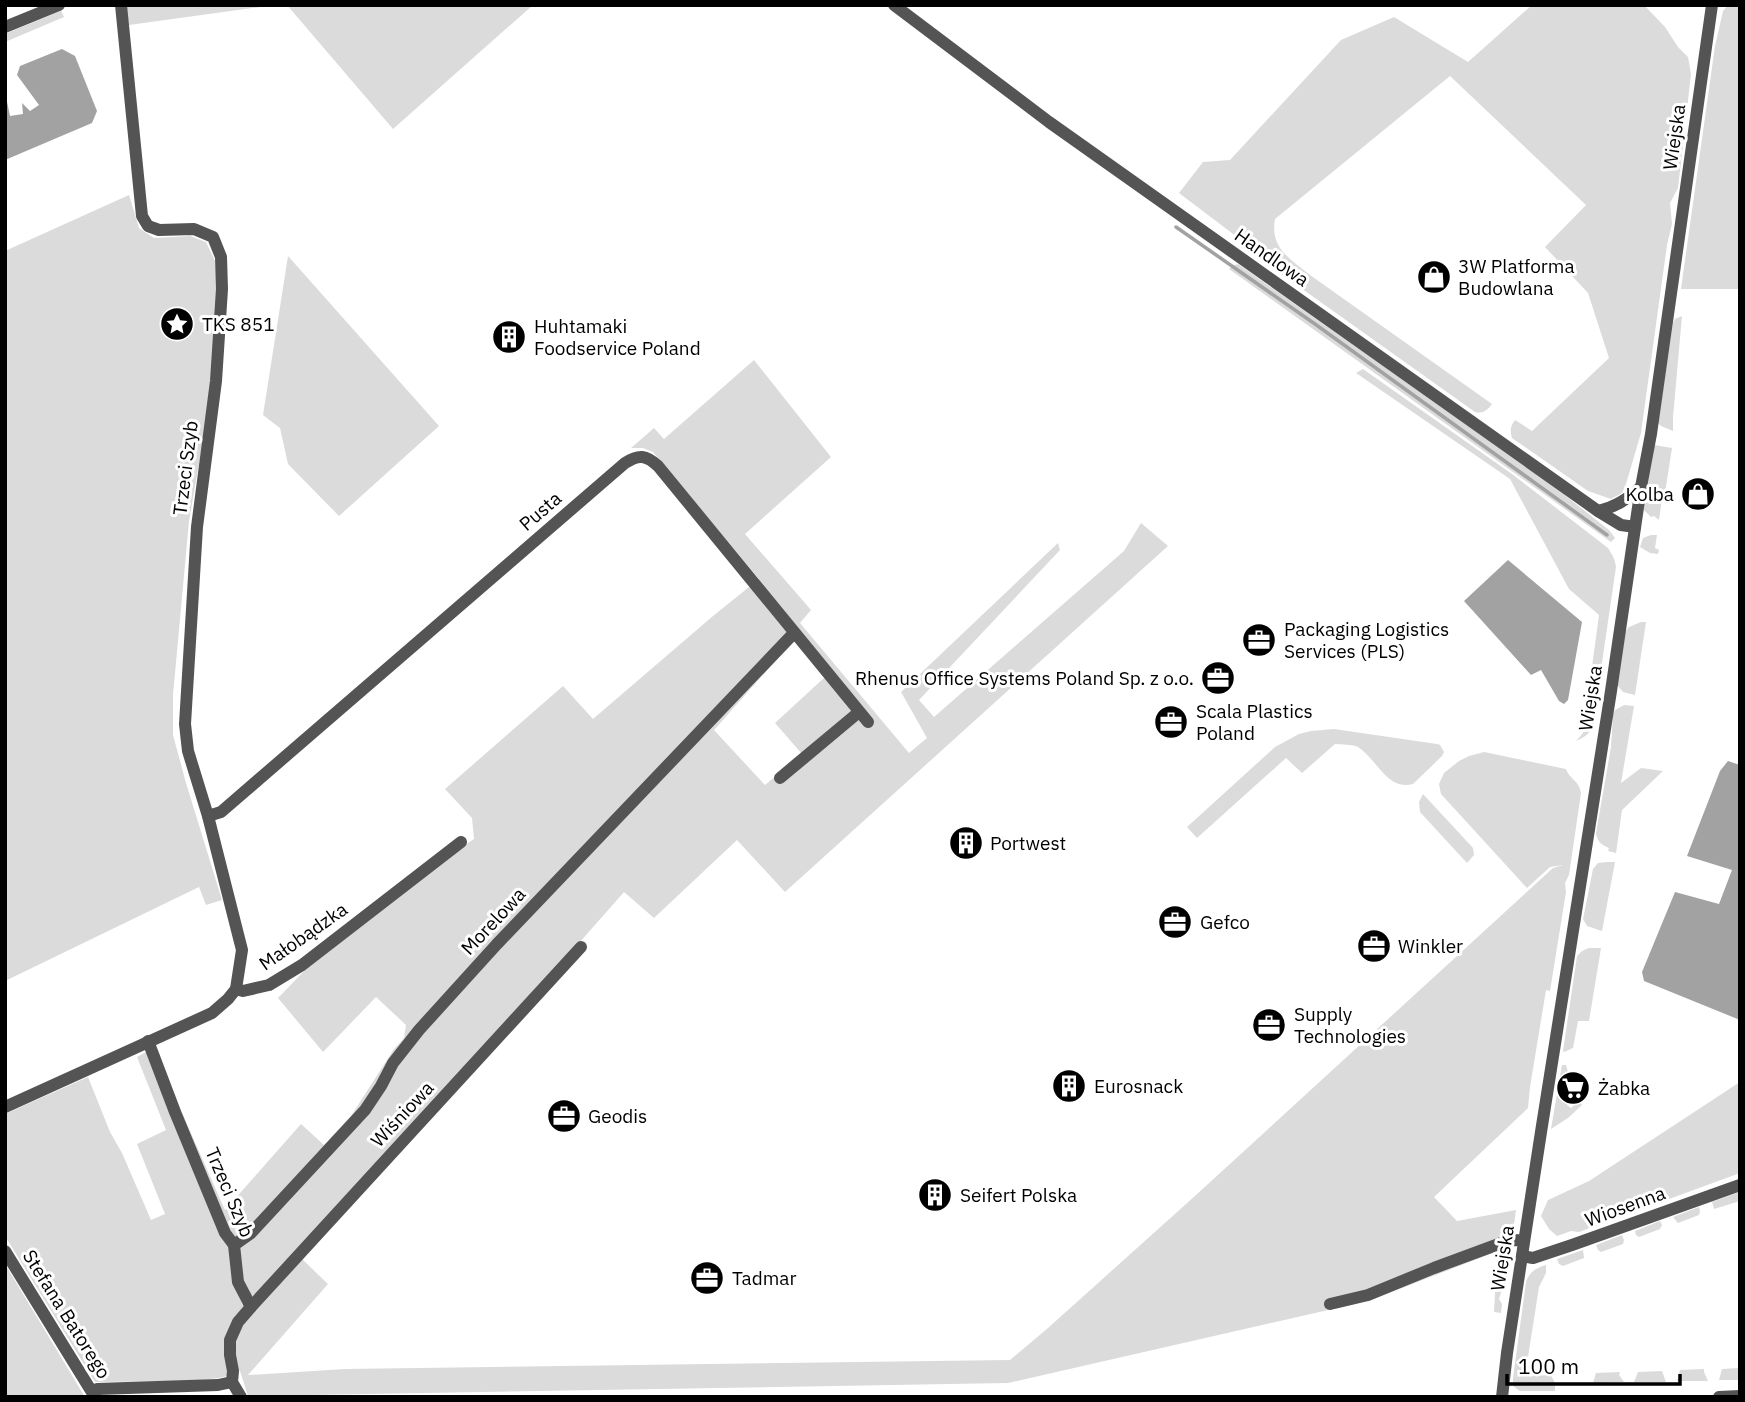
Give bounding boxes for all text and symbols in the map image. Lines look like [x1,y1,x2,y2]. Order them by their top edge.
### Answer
street label: Wiejska [1658,103,1690,171]
street label: Handlowa [1230,223,1314,291]
place label: 3W Platforma Budowlana [1458,254,1575,300]
shop icon: 3W Platforma Budowlana [1415,258,1453,296]
place icon: TKS 851 [158,305,196,343]
place label: TKS 851 [202,312,275,336]
place label: Huhtamaki Foodservice Poland [534,314,701,360]
building icon: Huhtamaki Foodservice Poland [490,318,528,356]
street label: Trzeci Szyb [167,419,203,517]
shop icon: Kolba [1679,475,1717,513]
place label: Kolba [1625,482,1674,506]
street label: Pusta [514,486,566,536]
place label: Packaging Logistics Services (PLS) [1284,617,1449,663]
office icon: Packaging Logistics Services (PLS) [1240,621,1278,659]
office icon: Rhenus Office Systems Poland Sp. z o.o. [1199,659,1237,697]
street label: Wiejska [1573,663,1607,733]
place label: Rhenus Office Systems Poland Sp. z o.o. [855,666,1194,690]
place label: Scala Plastics Poland [1196,699,1313,745]
office icon: Scala Plastics Poland [1152,703,1190,741]
building icon: Portwest [947,824,985,862]
place label: Portwest [990,831,1066,855]
street label: Morelowa [456,882,530,960]
street label: Małobądzka [254,897,352,975]
office icon: Gefco [1156,903,1194,941]
place label: Gefco [1200,910,1250,934]
office icon: Winkler [1355,927,1393,965]
place label: Winkler [1398,934,1463,958]
place label: Supply Technologies [1294,1002,1406,1048]
office icon: Supply Technologies [1250,1006,1288,1044]
building icon: Eurosnack [1050,1067,1088,1105]
supermarket icon: Żabka [1554,1069,1592,1107]
place label: Eurosnack [1094,1074,1183,1098]
street label: Wiśniowa [365,1076,439,1152]
place label: Żabka [1598,1076,1650,1100]
office icon: Geodis [545,1097,583,1135]
place label: Geodis [588,1104,647,1128]
street label: Trzeci Szyb [200,1143,260,1241]
building icon: Seifert Polska [916,1176,954,1214]
street label: Wiosenna [1582,1180,1668,1232]
place label: Seifert Polska [960,1183,1077,1207]
street label: Wiejska [1485,1223,1519,1293]
street label: Stefana Batorego [18,1245,116,1383]
office icon: Tadmar [688,1259,726,1297]
place label: Tadmar [732,1266,796,1290]
scale bar [1507,1342,1680,1386]
text: 100 m [1518,1352,1579,1380]

